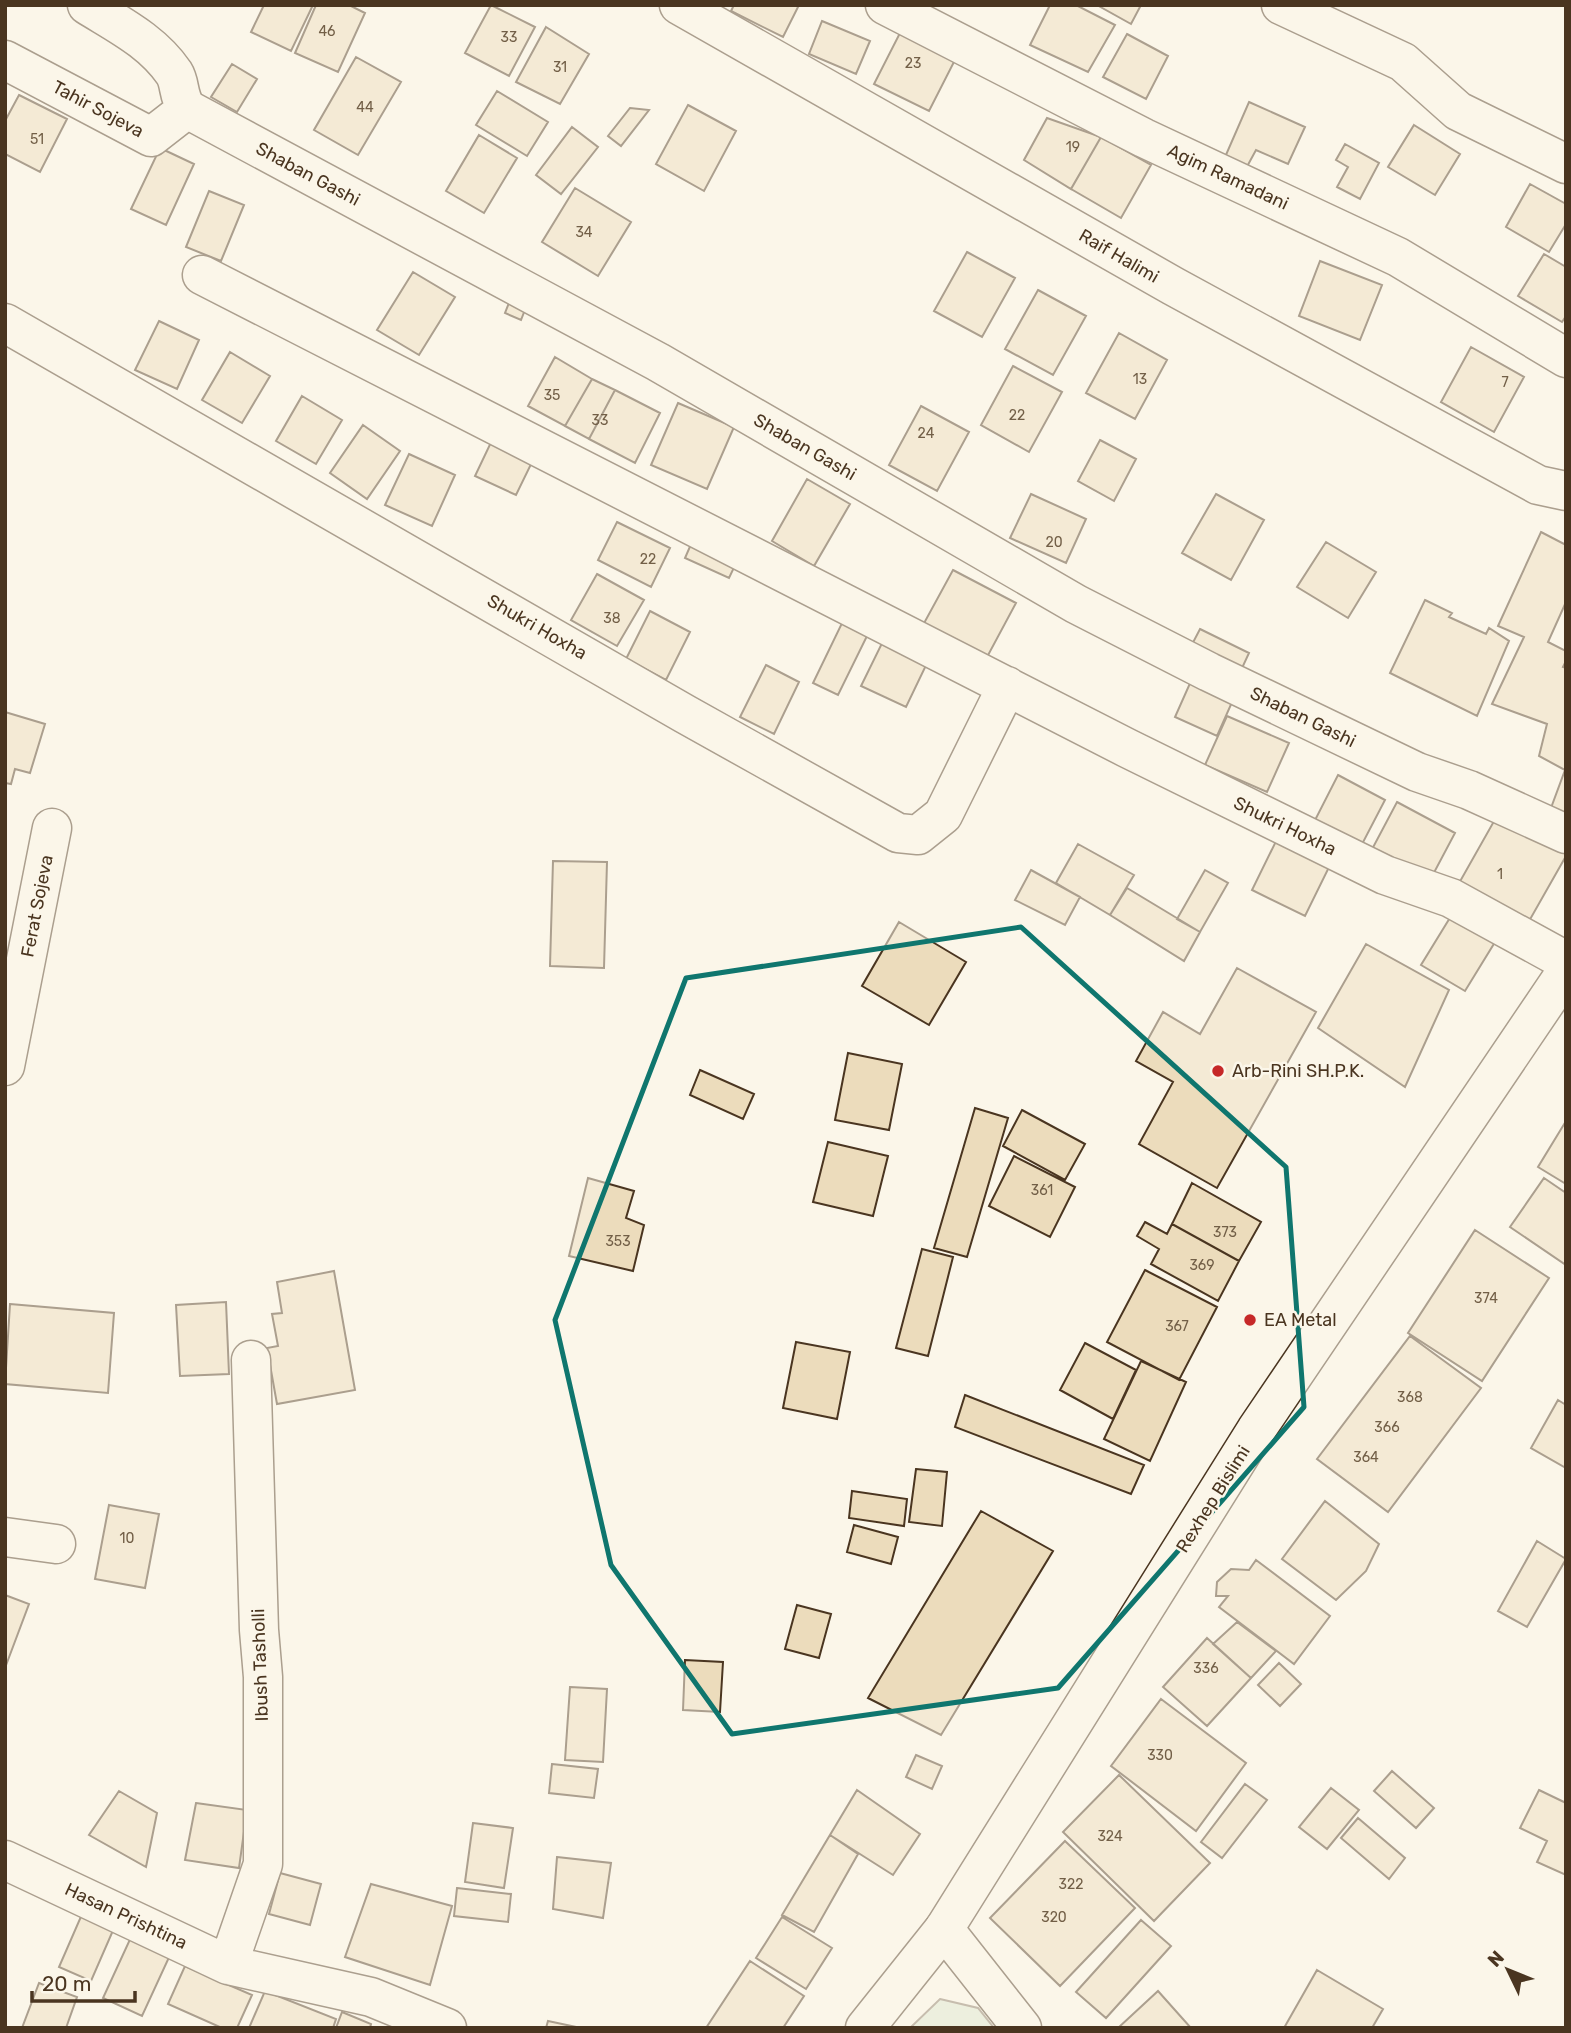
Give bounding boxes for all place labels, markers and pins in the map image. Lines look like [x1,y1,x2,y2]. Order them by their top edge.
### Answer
place label: Arb-Rini SH.P.K. [1232,1060,1364,1082]
marker: Arb-Rini SH.P.K. [1210,1063,1226,1079]
place label: EA Metal [1264,1309,1337,1331]
marker: EA Metal [1242,1312,1258,1328]

